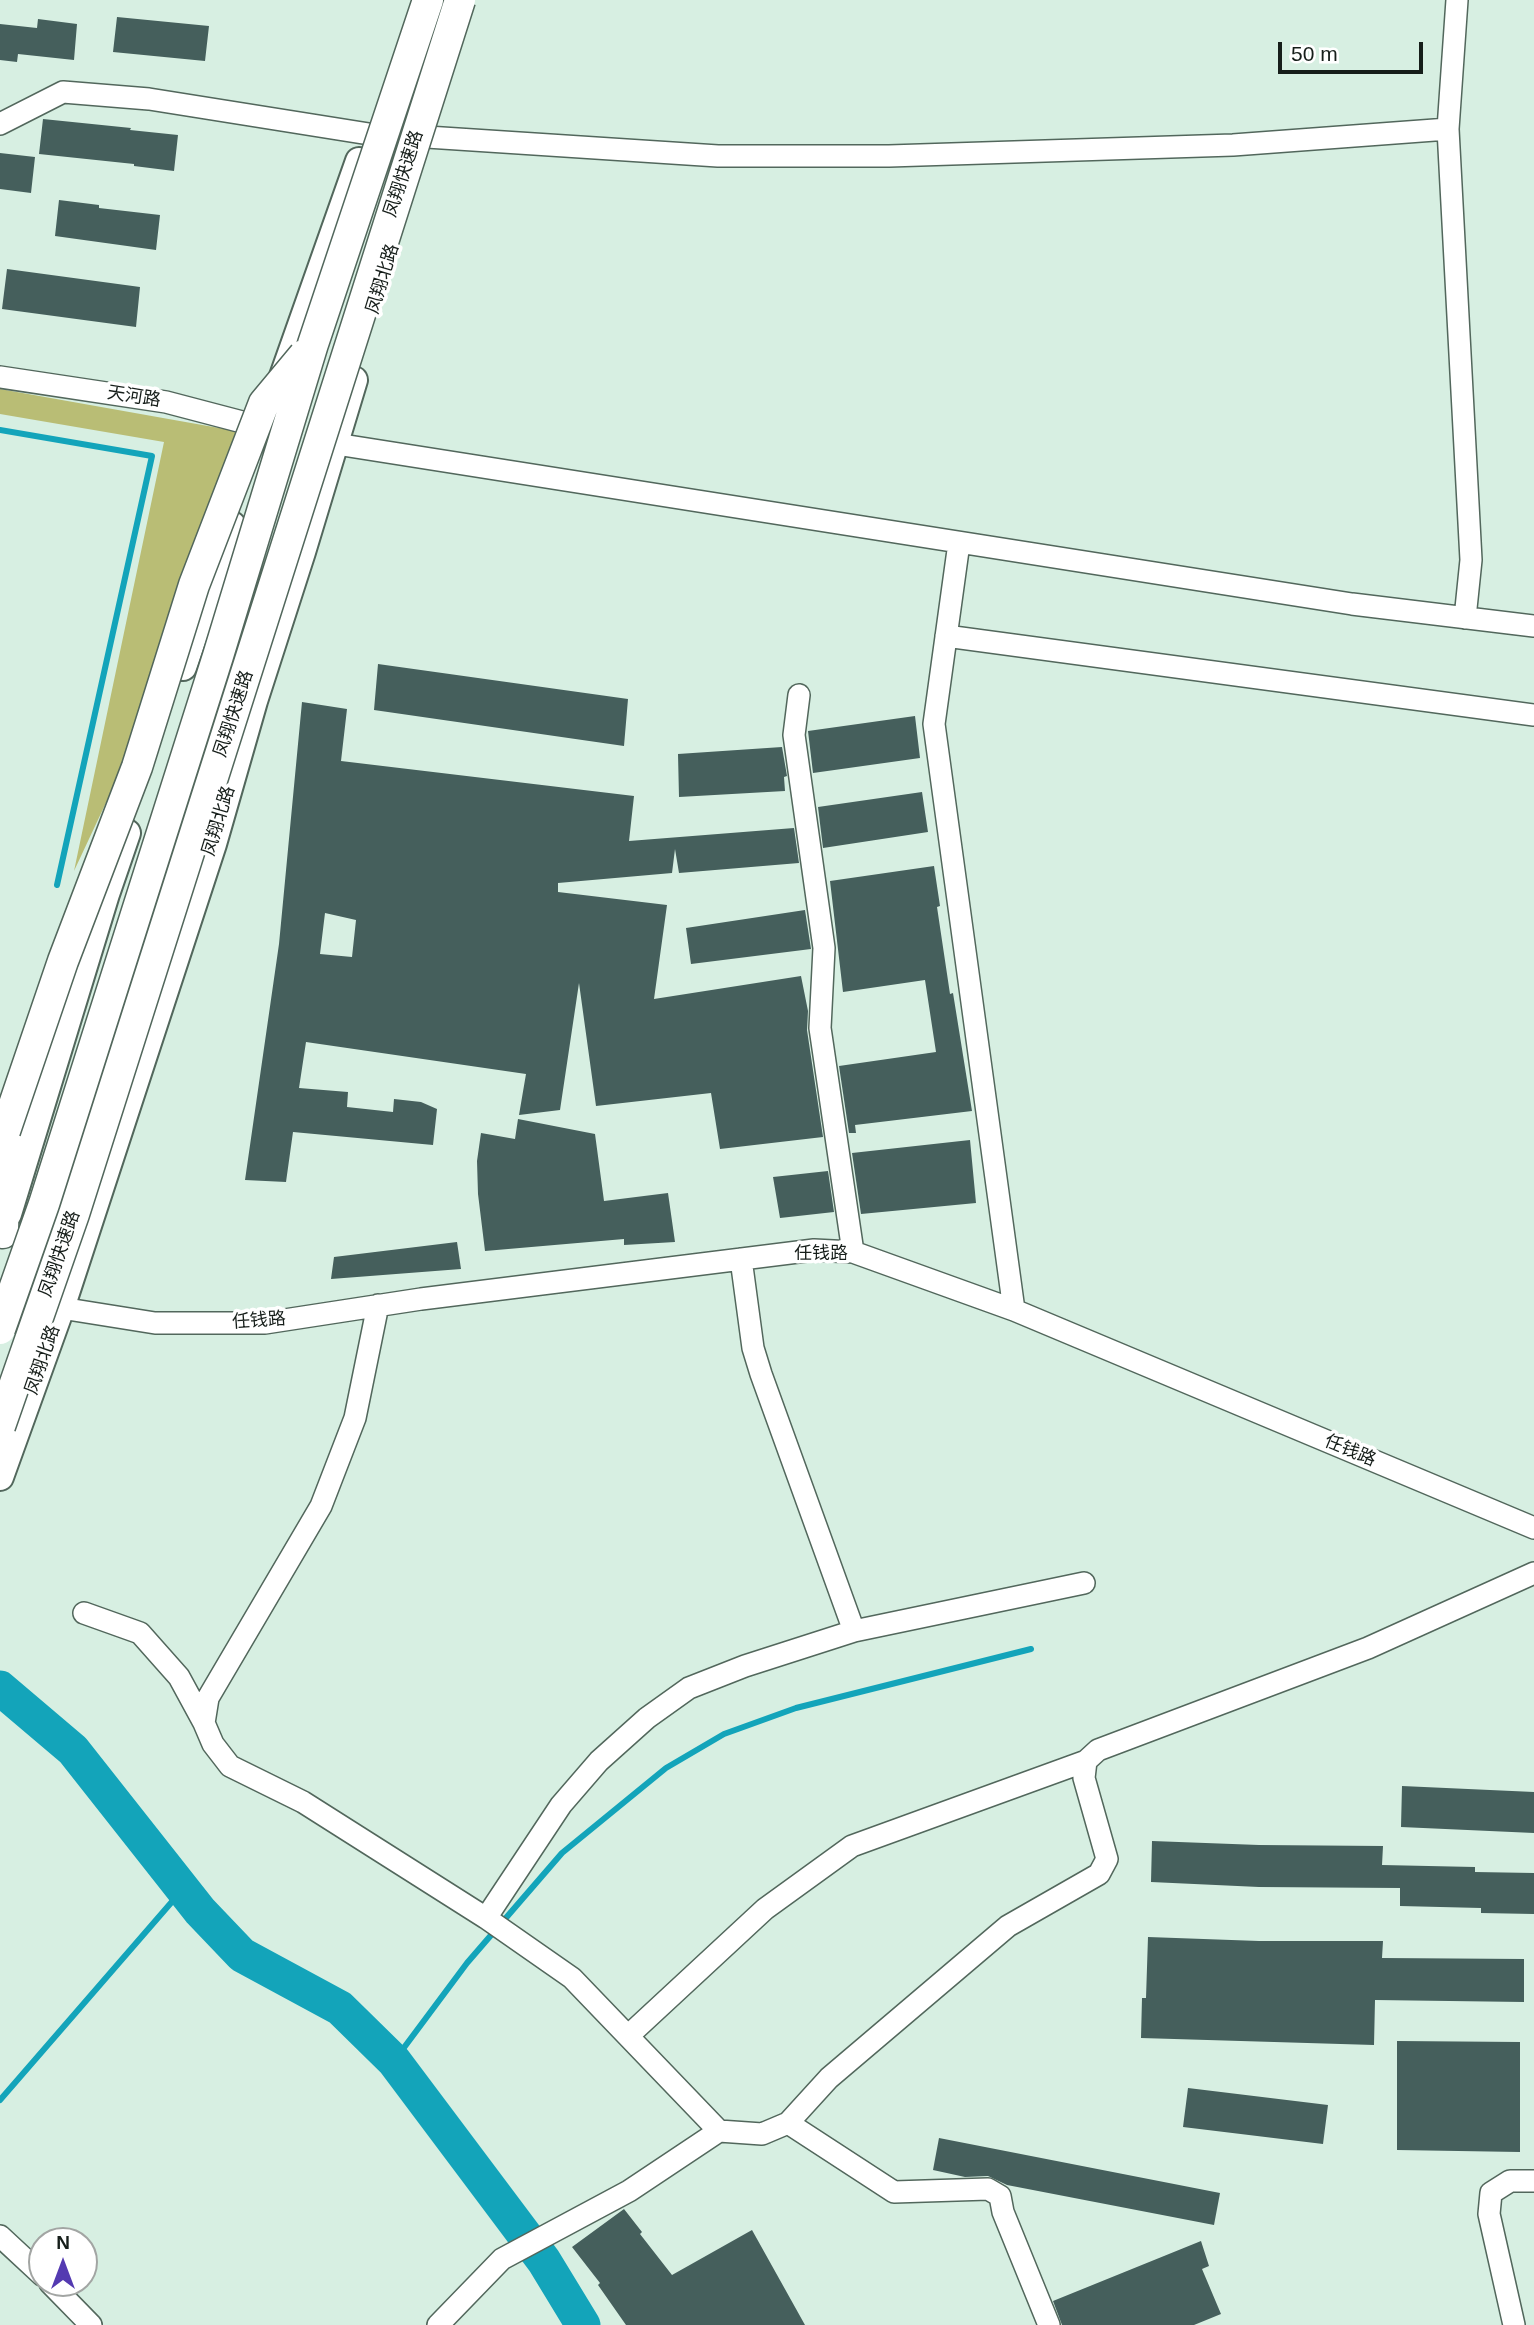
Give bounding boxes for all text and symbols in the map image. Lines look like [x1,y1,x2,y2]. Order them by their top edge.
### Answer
scale bar [1282,28,1427,72]
text: 50 m [1291,42,1338,65]
street label: 凤翔快速路 [380,128,428,220]
street label: 凤翔北路 [362,241,404,317]
street label: 天河路 [106,382,162,412]
street label: 凤翔快速路 [210,668,258,760]
street label: 凤翔北路 [198,783,240,859]
street label: 凤翔快速路 [35,1208,85,1300]
street label: 任钱路 [794,1243,848,1265]
street label: 任钱路 [231,1308,287,1334]
street label: 凤翔北路 [21,1322,65,1398]
street label: 任钱路 [1321,1431,1379,1471]
north arrow [28,2227,98,2297]
text: N [56,2232,70,2253]

